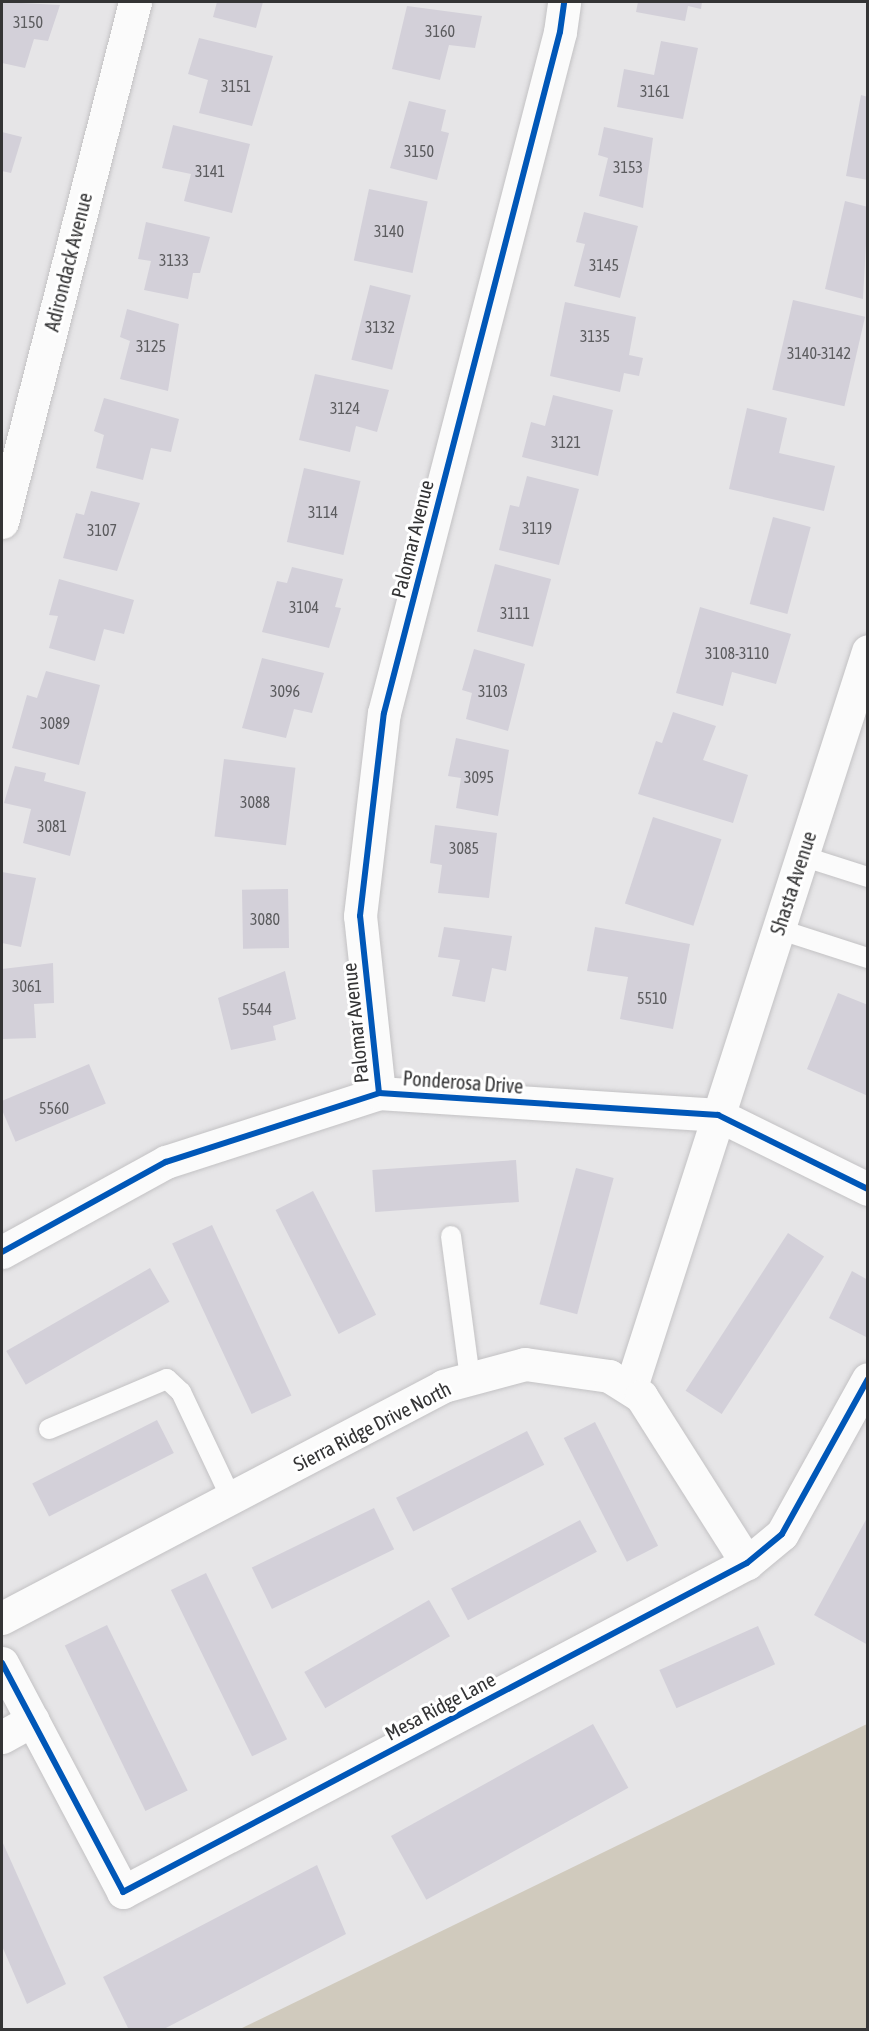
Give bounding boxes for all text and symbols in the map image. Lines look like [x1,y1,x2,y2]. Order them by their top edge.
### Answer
house number: 3150 [13,12,43,32]
house number: 3160 [425,21,455,41]
house number: 3151 [221,76,251,96]
house number: 3161 [640,81,670,101]
house number: 3150 [404,141,434,161]
house number: 3153 [613,157,643,177]
house number: 3141 [195,161,225,181]
street label: Adirondack Avenue [39,190,97,334]
house number: 3140 [374,221,404,241]
house number: 3133 [159,250,189,270]
house number: 3145 [589,255,619,275]
house number: 3132 [365,317,395,337]
house number: 3135 [580,326,610,346]
house number: 3125 [136,336,166,356]
house number: 3140-3142 [787,343,851,363]
house number: 3124 [330,398,360,418]
house number: 3121 [551,432,581,452]
street label: Palomar Avenue [386,477,438,601]
house number: 3114 [308,502,338,522]
house number: 3119 [522,518,552,538]
house number: 3107 [87,520,117,540]
house number: 3104 [289,597,319,617]
house number: 3111 [500,603,530,623]
house number: 3108-3110 [705,643,769,663]
house number: 3096 [270,681,300,701]
house number: 3103 [478,681,508,701]
house number: 3089 [40,713,70,733]
house number: 3095 [464,767,494,787]
house number: 3088 [240,792,270,812]
house number: 3081 [37,816,67,836]
street label: Shasta Avenue [765,828,821,938]
house number: 3085 [449,838,479,858]
house number: 3080 [250,909,280,929]
street label: Palomar Avenue [337,962,373,1084]
house number: 3061 [12,976,42,996]
house number: 5510 [637,988,667,1008]
house number: 5544 [242,999,272,1019]
street label: Ponderosa Drive [402,1066,524,1098]
house number: 5560 [39,1098,69,1118]
street label: Sierra Ridge Drive North [289,1376,455,1476]
street label: Mesa Ridge Lane [381,1667,499,1745]

